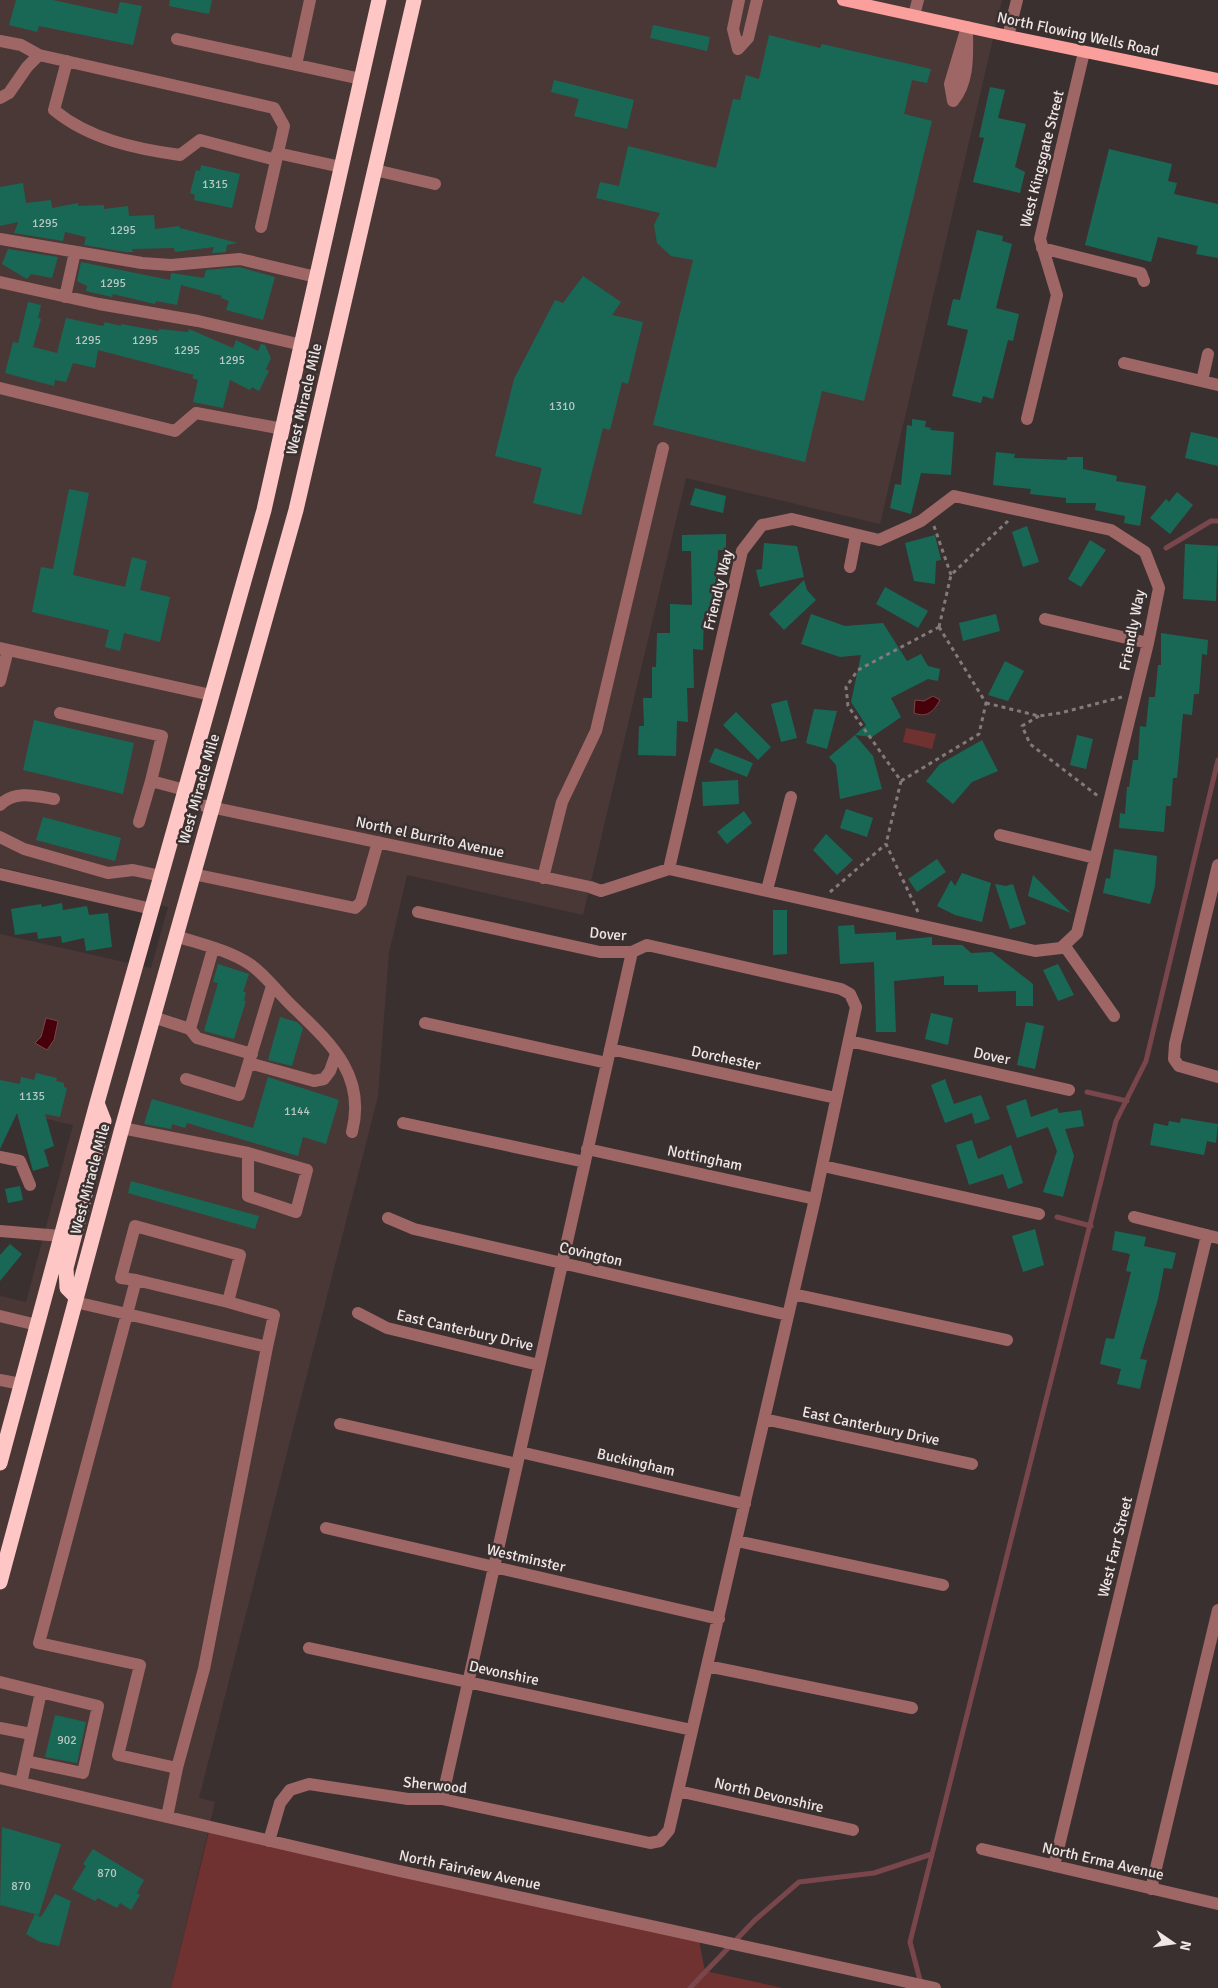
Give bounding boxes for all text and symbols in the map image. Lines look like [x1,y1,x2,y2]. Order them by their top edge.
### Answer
street label: North Flowing Wells Road [995,8,1161,60]
street label: West Kingsgate Street [1016,89,1068,229]
house number: 1315 [202,177,228,192]
house number: 1295 [32,216,58,231]
house number: 1295 [110,223,136,238]
house number: 1295 [100,276,126,291]
house number: 1295 [75,333,101,348]
house number: 1295 [132,333,158,348]
street label: West Miracle Mile [282,341,326,457]
house number: 1295 [174,343,200,358]
house number: 1295 [219,353,245,368]
house number: 1310 [549,399,575,414]
street label: Friendly Way [699,548,737,632]
street label: Friendly Way [1115,588,1149,672]
street label: West Miracle Mile [175,732,223,846]
street label: North el Burrito Avenue [354,812,506,862]
street label: Dover [589,923,628,945]
street label: Dorchester [690,1042,763,1074]
street label: Dover [972,1043,1012,1069]
house number: 1135 [19,1089,45,1104]
house number: 1144 [284,1104,310,1119]
street label: West Miracle Mile [67,1122,113,1236]
street label: Nottingham [666,1141,744,1175]
street label: Covington [558,1238,624,1270]
street label: East Canterbury Drive [395,1305,535,1355]
street label: East Canterbury Drive [801,1403,941,1449]
street label: Buckingham [595,1444,677,1480]
street label: West Farr Street [1094,1495,1136,1599]
street label: Westminster [485,1540,568,1576]
street label: Devonshire [467,1657,541,1689]
house number: 902 [57,1733,77,1748]
street label: Sherwood [402,1773,468,1797]
street label: North Devonshire [713,1774,825,1816]
street label: North Erma Avenue [1040,1838,1166,1884]
street label: North Fairview Avenue [397,1846,543,1894]
house number: 870 [97,1866,117,1881]
house number: 870 [11,1879,31,1894]
north arrow [1148,1918,1198,1968]
text: N [1176,1939,1195,1952]

